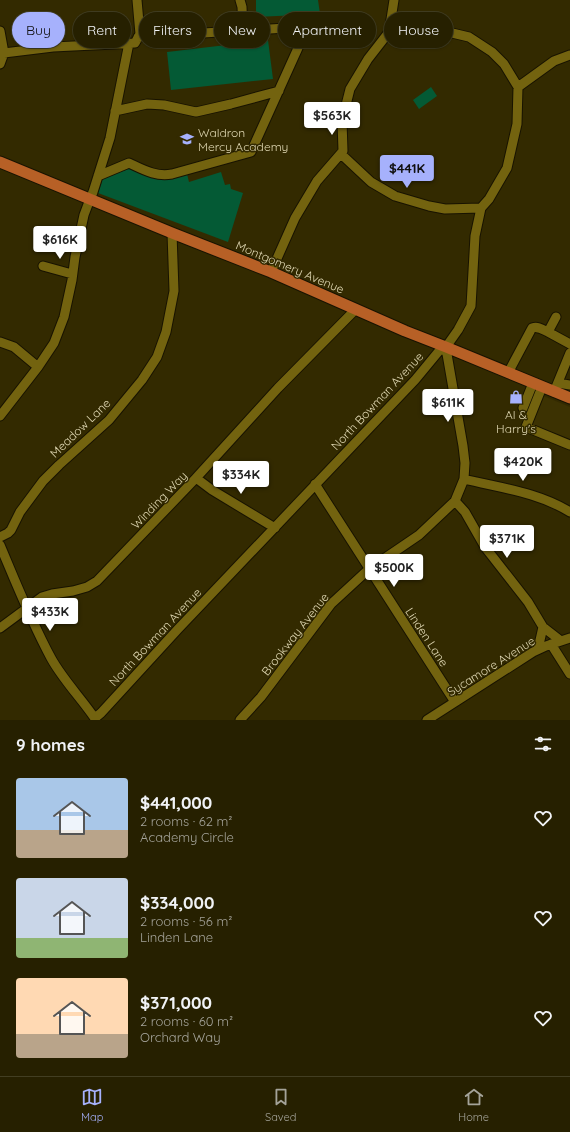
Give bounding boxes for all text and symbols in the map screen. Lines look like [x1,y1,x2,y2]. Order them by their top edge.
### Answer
chip: Buy [12,12,65,48]
chip: Rent [73,12,131,48]
chip: Filters [139,12,206,48]
chip: New [214,12,270,48]
chip: Apartment [278,12,376,48]
chip: House [384,12,453,48]
pin: $563K [304,102,360,136]
text: $563K [313,107,351,123]
place label: Waldron Mercy Academy [198,125,288,154]
school or university icon: Waldron Mercy Academy [179,131,195,147]
pin: $441K [379,155,435,189]
text: $441K [389,160,425,176]
pin: $616K [32,226,88,260]
text: $616K [42,231,78,247]
street label: Montgomery Avenue [234,237,347,297]
street label: North Bowman Avenue [328,349,426,453]
pin: $611K [420,389,476,423]
shop icon: Al & Harry's [508,389,524,405]
text: $611K [431,394,465,410]
street label: Meadow Lane [47,395,113,461]
place label: Al & Harry's [496,407,536,436]
pin: $420K [495,448,551,482]
text: $420K [503,453,543,469]
pin: $334K [213,461,269,495]
text: $334K [222,466,260,482]
street label: Winding Way [128,468,190,532]
pin: $371K [479,525,535,559]
text: $371K [489,530,525,546]
pin: $500K [366,554,422,588]
text: $500K [374,559,414,575]
street label: North Bowman Avenue [106,585,204,689]
street label: Brookway Avenue [258,590,332,678]
pin: $433K [22,598,78,632]
text: $433K [31,603,69,619]
street label: Linden Lane [402,605,452,670]
street label: Sycamore Avenue [444,633,538,699]
icon: filters [532,733,554,755]
text: 9 homes [16,734,85,755]
text: $441,000 [140,792,212,813]
icon: home [48,794,96,842]
icon: heart [532,807,554,829]
text: 2 rooms · 62 m² [140,813,232,829]
text: Academy Circle [140,829,234,845]
text: $334,000 [140,892,214,913]
icon: home [48,894,96,942]
icon: heart [532,907,554,929]
text: 2 rooms · 56 m² [140,913,232,929]
text: Linden Lane [140,929,213,945]
text: $371,000 [140,992,212,1013]
icon: home [48,994,96,1042]
icon: heart [532,1007,554,1029]
text: 2 rooms · 60 m² [140,1013,233,1029]
text: Orchard Way [140,1029,221,1045]
tab: Map [81,1086,103,1124]
tab: Saved [265,1086,296,1124]
tab: Home [458,1086,489,1124]

